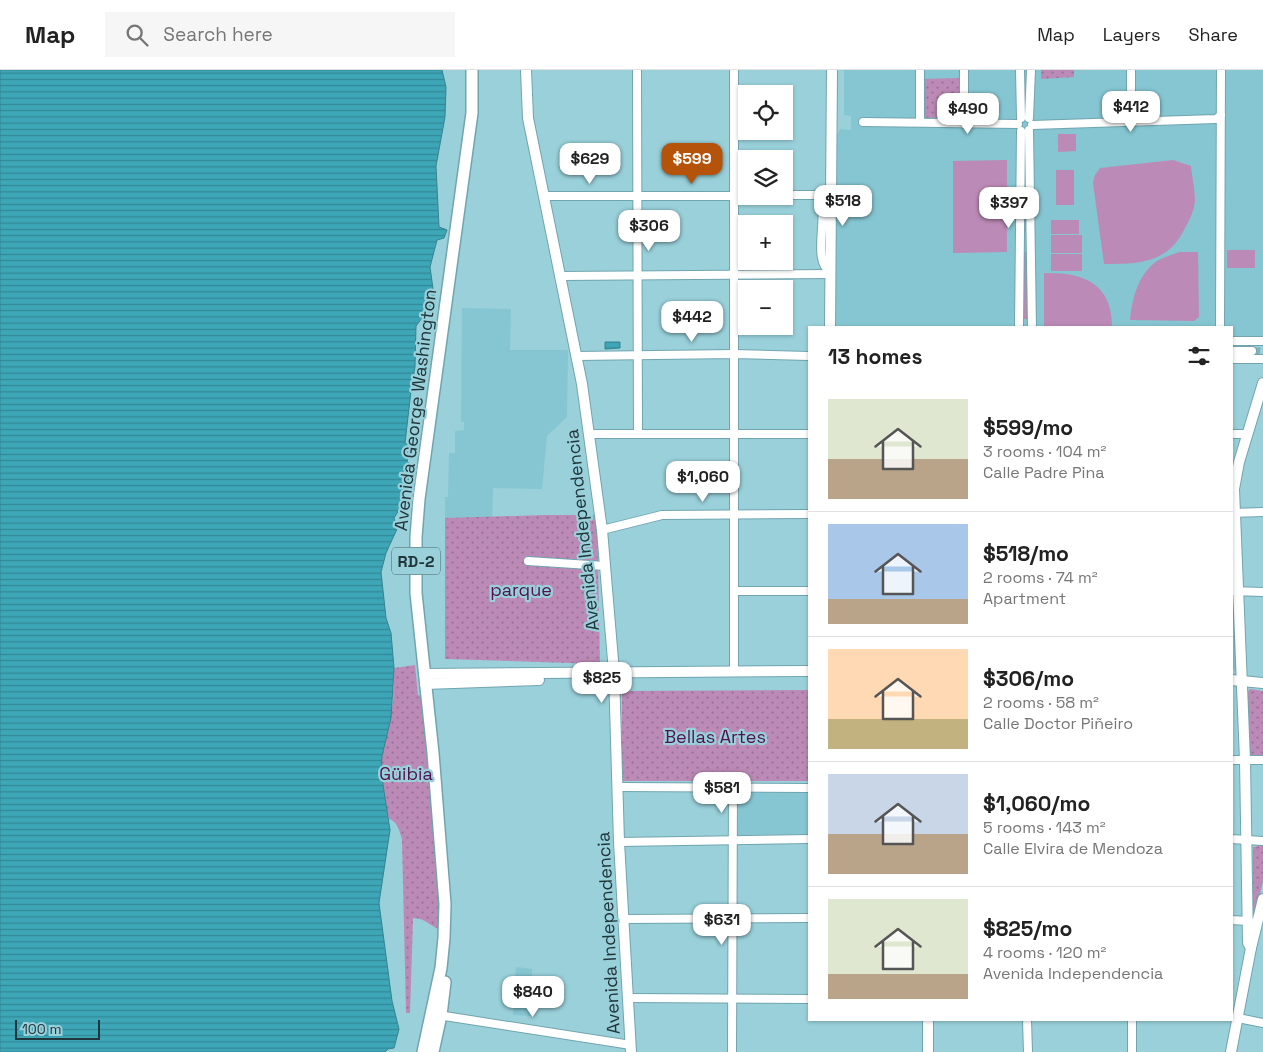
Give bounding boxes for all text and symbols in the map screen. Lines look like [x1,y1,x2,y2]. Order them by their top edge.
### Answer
search box [105,12,455,57]
text: Map [25,19,75,50]
icon: search [123,21,151,49]
text: Search here [163,22,273,47]
text: Map [1037,23,1075,46]
text: Layers [1103,23,1160,46]
text: Share [1188,23,1238,46]
map controls [738,85,793,335]
button: locate [738,85,793,140]
pin: $412 [1101,90,1161,133]
pin: $490 [938,92,998,135]
text: $412 [1113,96,1149,117]
text: $490 [948,98,988,119]
pin: $629 [560,142,620,185]
pin: $599 [662,142,722,185]
text: $629 [571,148,609,169]
text: $599 [672,148,712,169]
button: layers [738,150,793,205]
pin: $518 [813,184,873,227]
pin: $397 [979,186,1039,229]
text: $518 [825,190,861,211]
text: $397 [990,192,1028,213]
pin: $306 [619,210,679,252]
text: $306 [629,215,669,236]
button: + [738,215,793,270]
button: − [738,280,793,335]
street label: Avenida George Washington [389,288,441,532]
pin: $442 [662,300,722,343]
text: $442 [672,306,712,327]
icon: filters [1185,342,1213,370]
text: 13 homes [828,343,922,370]
text: $599/mo [983,414,1073,441]
icon: home [868,419,928,479]
street label: Avenida Independencia [560,428,604,632]
text: 3 rooms · 104 m² [983,441,1106,462]
pin: $1,060 [662,460,744,503]
text: Calle Padre Pina [983,462,1105,483]
text: $1,060 [677,466,729,487]
text: $518/mo [983,540,1069,567]
icon: home [868,544,928,604]
road number: RD-2 [392,548,440,574]
text: 2 rooms · 74 m² [983,567,1098,588]
park label: parque [490,578,552,601]
text: Apartment [983,588,1066,609]
pin: $825 [572,662,632,704]
text: $306/mo [983,665,1074,692]
text: $825 [583,667,621,688]
icon: home [868,669,928,729]
text: 2 rooms · 58 m² [983,692,1099,713]
text: Calle Doctor Piñeiro [983,713,1133,734]
park label: Bellas Artes [664,725,766,748]
park label: Güibia [379,762,433,785]
pin: $581 [692,772,752,814]
text: $581 [704,777,740,798]
text: $1,060/mo [983,790,1090,817]
icon: home [868,794,928,854]
text: 5 rooms · 143 m² [983,817,1106,838]
street label: Avenida Independencia [591,831,625,1035]
text: Calle Elvira de Mendoza [983,838,1163,859]
pin: $631 [692,904,752,946]
text: $631 [704,909,740,930]
text: $825/mo [983,915,1072,942]
icon: home [868,919,928,979]
text: 4 rooms · 120 m² [983,942,1106,963]
text: Avenida Independencia [983,963,1163,984]
pin: $840 [503,976,563,1018]
text: $840 [513,981,553,1002]
scale bar [15,1017,100,1040]
text: 100 m [22,1020,61,1038]

